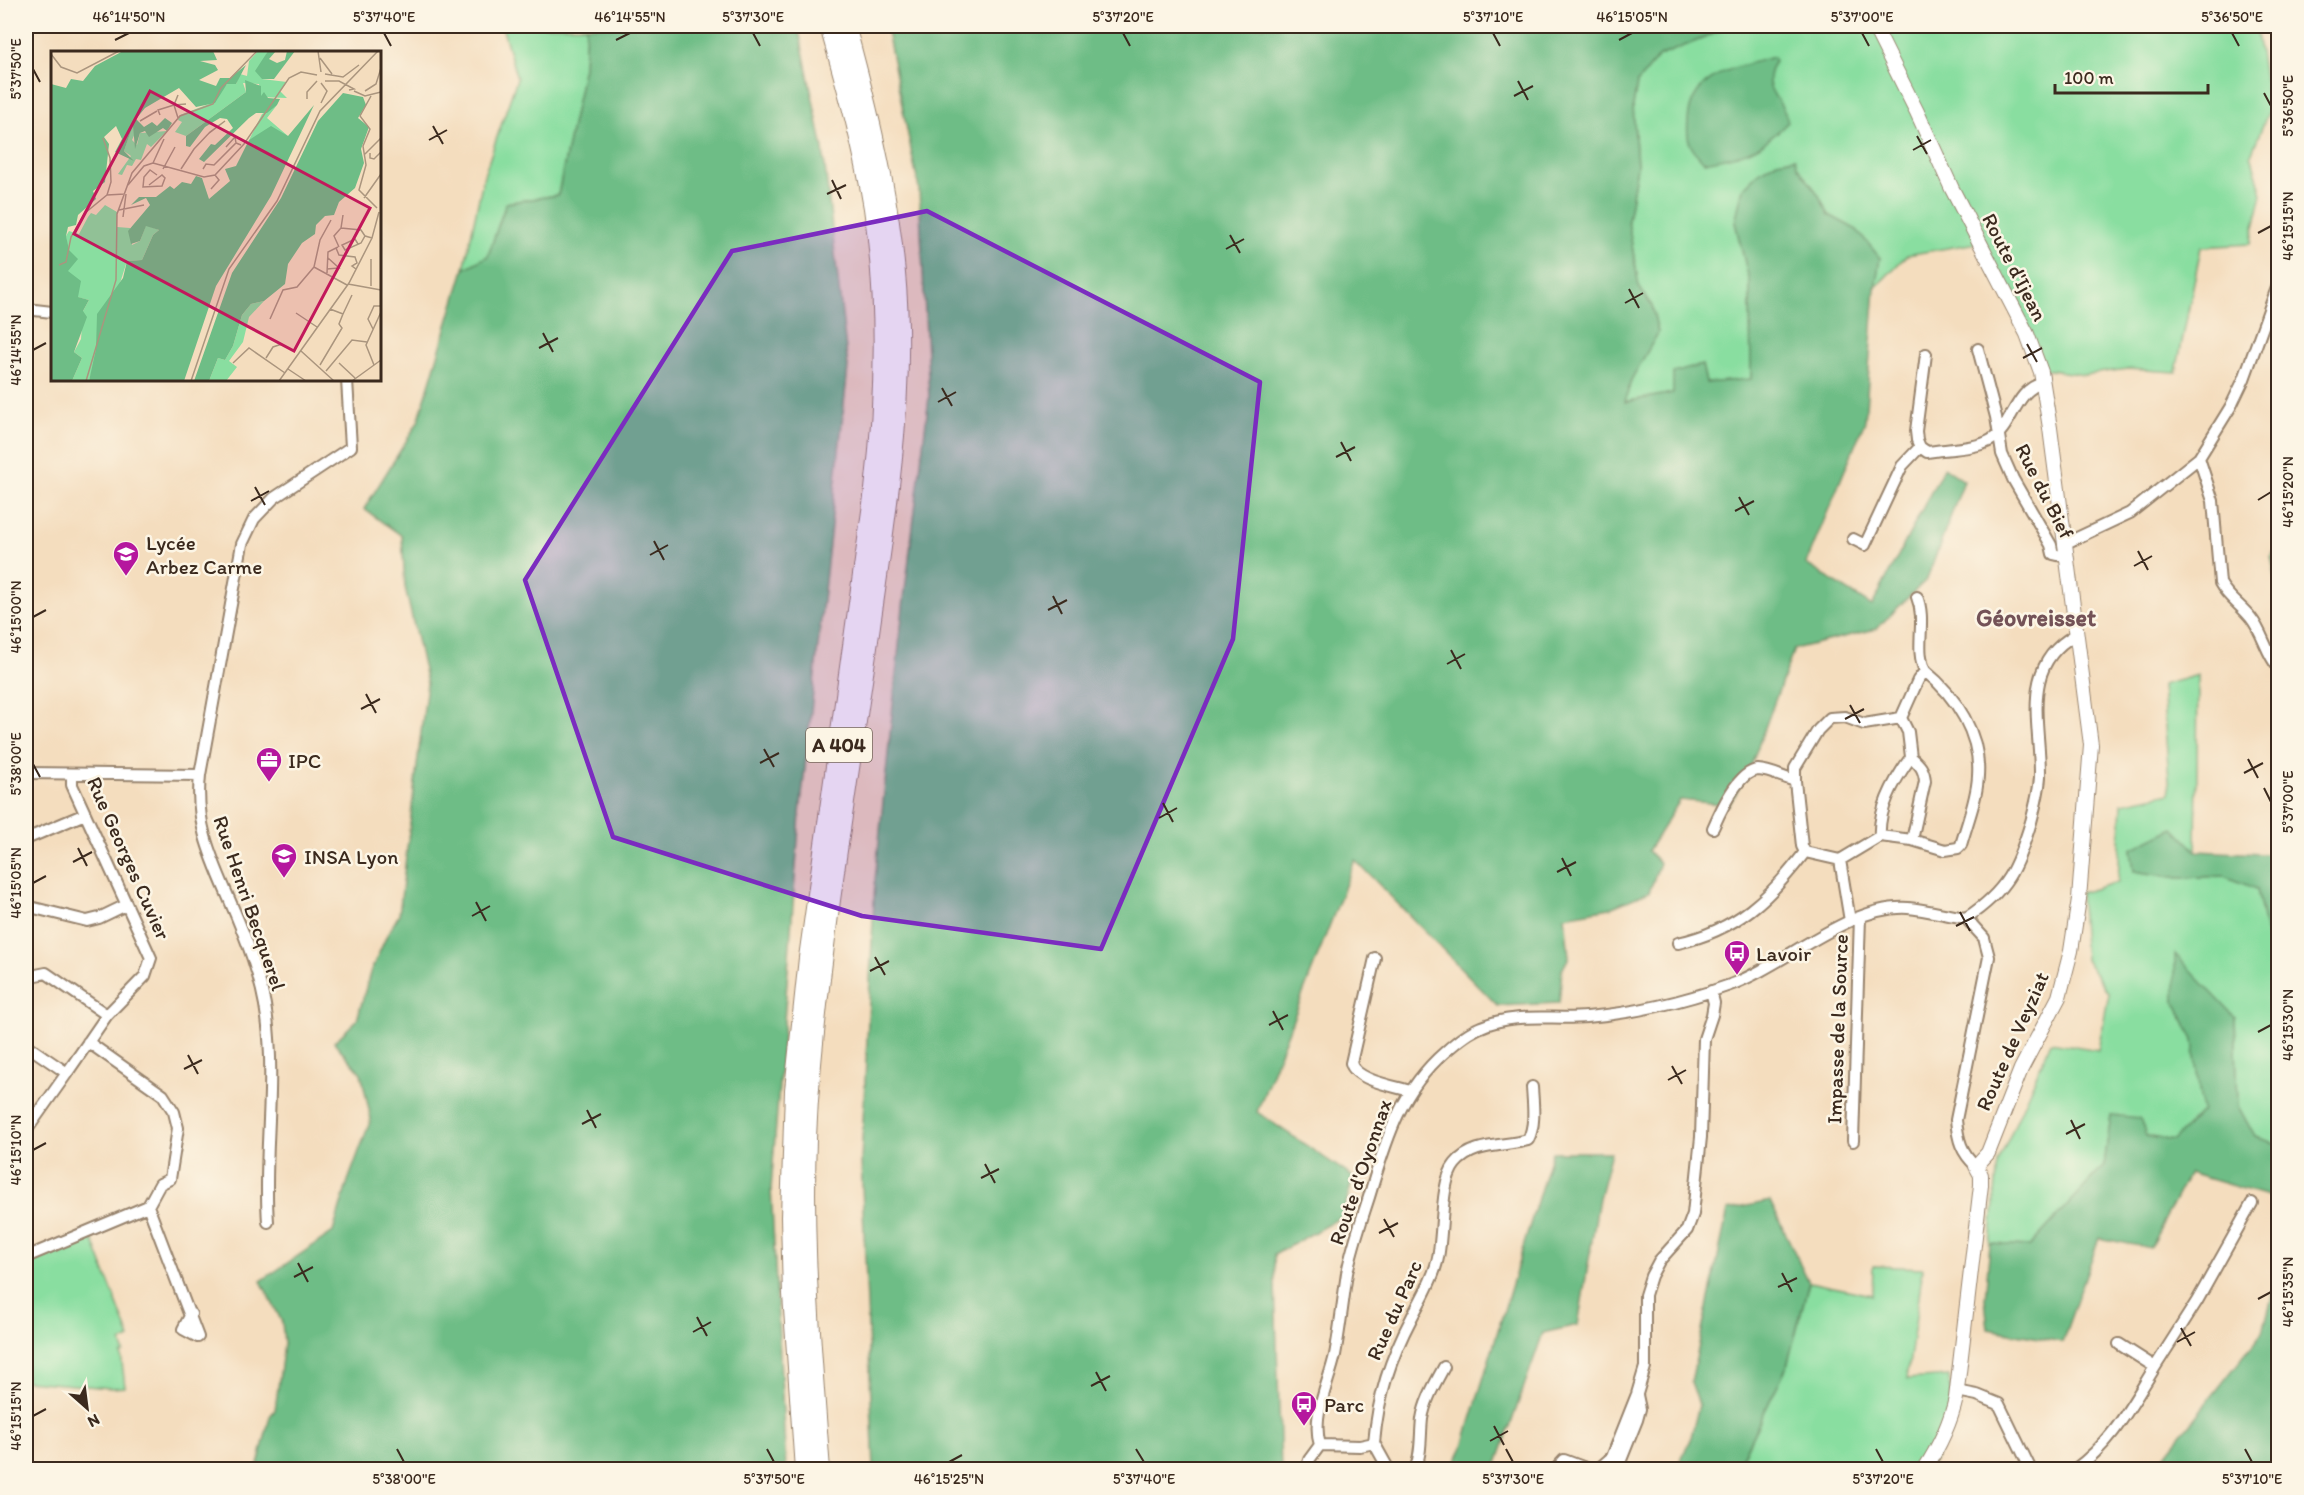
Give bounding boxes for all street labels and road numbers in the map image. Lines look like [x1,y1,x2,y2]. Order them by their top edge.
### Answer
street label: Route d'Ijean [1977,209,2053,325]
street label: Rue du Bief [2010,439,2080,543]
road number: A 404 [806,728,872,762]
street label: Rue Georges Cuvier [82,773,176,943]
street label: Rue Henri Becquerel [208,812,292,994]
street label: Impasse de la Source [1821,934,1853,1124]
street label: Route de Veyziat [1970,967,2054,1114]
street label: Route d'Oyonnax [1323,1095,1397,1248]
street label: Rue du Parc [1361,1256,1427,1364]

